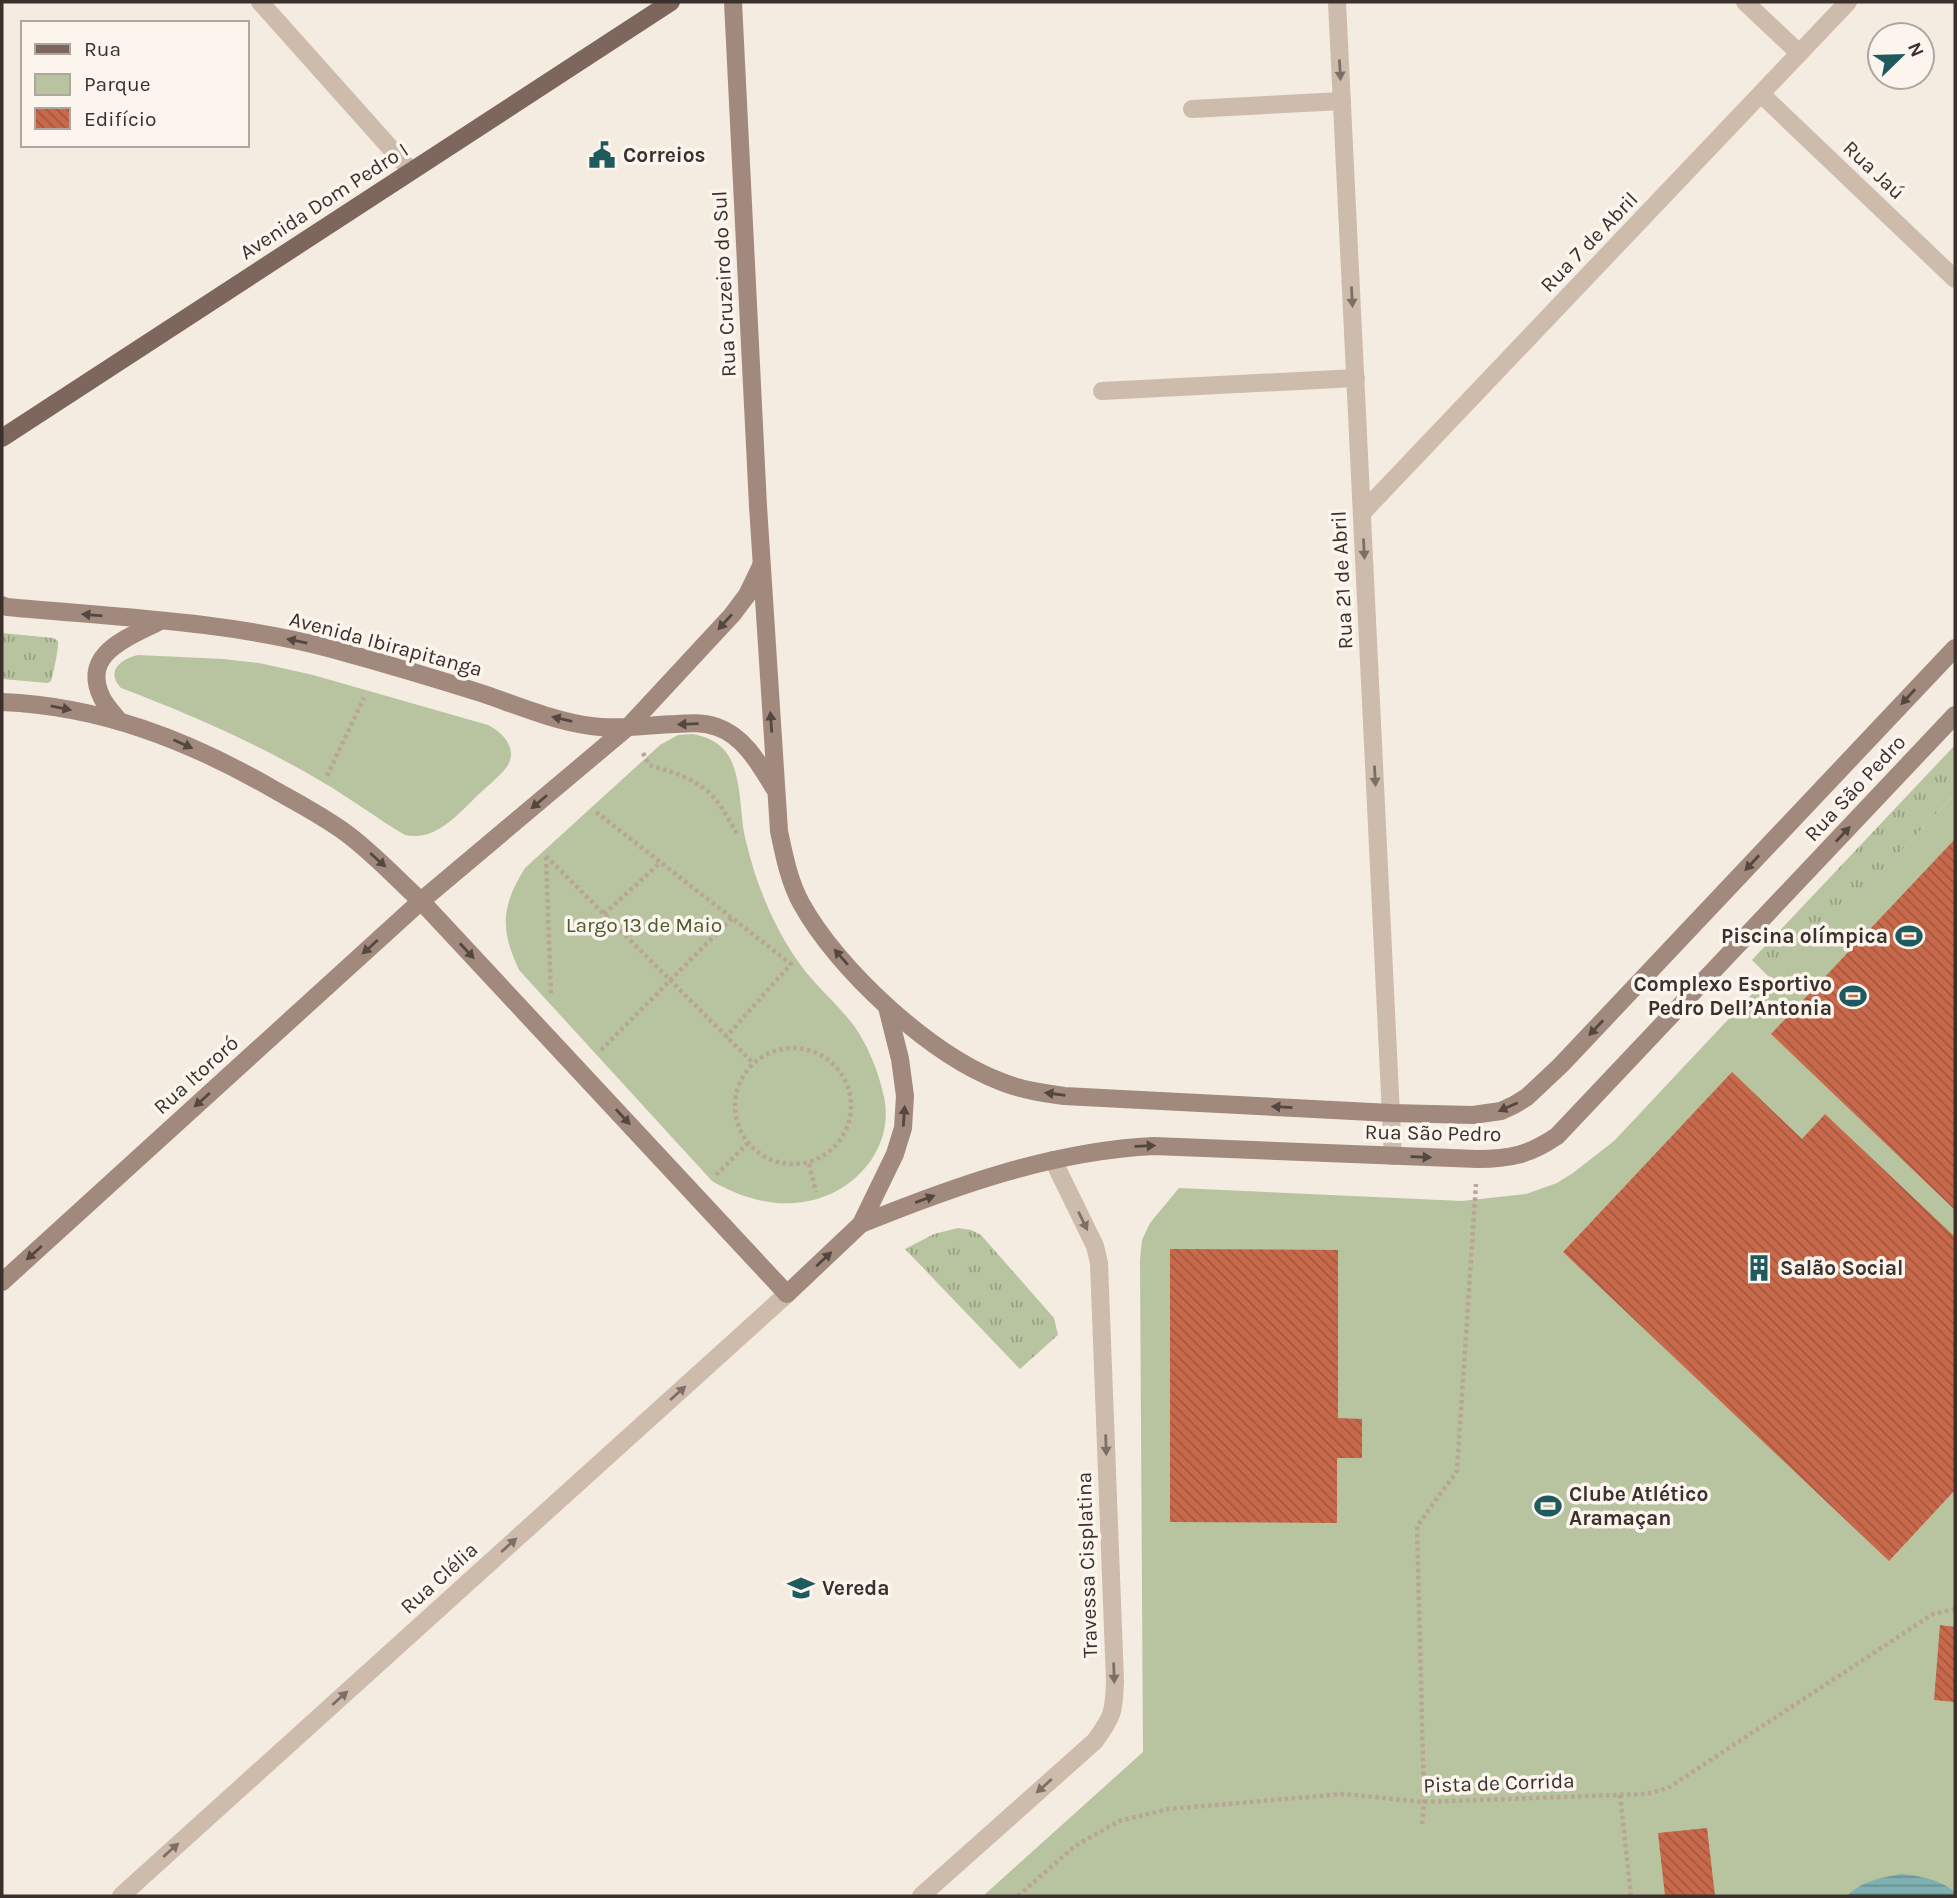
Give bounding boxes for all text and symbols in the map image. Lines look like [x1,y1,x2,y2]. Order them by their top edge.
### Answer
legend [21,21,248,147]
north arrow [1866,21,1936,91]
text: Rua [84,37,121,61]
text: N [1903,39,1929,60]
one-way arrow [1335,59,1346,81]
text: Parque [84,72,151,96]
text: Edifício [84,107,157,131]
street label: Rua Jaú [1838,136,1910,204]
street label: Avenida Dom Pedro I [235,138,413,264]
public building icon: Correios [587,140,617,170]
place label: Correios [623,143,706,167]
street label: Rua 7 de Abril [1535,187,1643,297]
street label: Rua Cruzeiro do Sul [707,190,741,378]
one-way arrow [1346,286,1357,308]
street label: Rua 21 de Abril [1326,510,1358,650]
one-way arrow [1358,538,1369,560]
street label: Avenida Ibirapitanga [287,607,485,681]
one-way arrow [81,609,103,620]
one-way arrow [718,613,734,630]
one-way arrow [286,636,308,647]
one-way arrow [1900,689,1917,706]
one-way arrow [50,703,72,714]
one-way arrow [765,711,776,733]
one-way arrow [551,713,573,724]
one-way arrow [677,718,699,729]
street label: Rua São Pedro [1800,730,1910,846]
one-way arrow [173,739,194,750]
one-way arrow [1369,765,1380,787]
one-way arrow [531,794,549,809]
one-way arrow [1835,826,1851,843]
one-way arrow [369,852,387,868]
one-way arrow [1744,854,1760,872]
park label: Largo 13 de Maio [566,913,722,937]
sports icon: Piscina olímpica [1894,921,1924,951]
place label: Piscina olímpica [1721,924,1888,948]
one-way arrow [361,939,379,955]
one-way arrow [459,942,475,959]
one-way arrow [833,949,849,966]
place label: Complexo Esportivo Pedro Dell’Antonia [1633,972,1832,1020]
sports icon: Complexo Esportivo Pedro Dell’Antonia [1838,981,1868,1011]
one-way arrow [1588,1019,1604,1036]
street label: Rua Itororó [149,1031,243,1119]
one-way arrow [1043,1089,1065,1100]
one-way arrow [193,1092,211,1108]
one-way arrow [1270,1101,1292,1112]
one-way arrow [1498,1101,1518,1113]
one-way arrow [898,1105,909,1127]
one-way arrow [614,1108,630,1125]
street label: Rua São Pedro [1364,1120,1502,1146]
one-way arrow [1134,1141,1156,1152]
one-way arrow [1411,1152,1433,1163]
one-way arrow [914,1194,935,1205]
one-way arrow [1077,1211,1088,1231]
one-way arrow [25,1245,43,1261]
one-way arrow [815,1251,833,1267]
building icon: Salão Social [1744,1253,1774,1283]
place label: Salão Social [1780,1256,1904,1280]
one-way arrow [669,1385,687,1401]
one-way arrow [1100,1435,1111,1457]
street label: Travessa Cisplatina [1072,1471,1102,1659]
place label: Clube Atlético Aramaçan [1569,1482,1708,1530]
sports icon: Clube Atlético Aramaçan [1533,1491,1563,1521]
street label: Rua Clélia [396,1537,482,1619]
one-way arrow [500,1538,517,1554]
school or university icon: Vereda [786,1573,816,1603]
place label: Vereda [822,1576,890,1600]
one-way arrow [1109,1662,1120,1684]
one-way arrow [331,1690,349,1706]
street label: Pista de Corrida [1423,1768,1575,1798]
one-way arrow [1036,1778,1053,1794]
one-way arrow [162,1843,179,1859]

